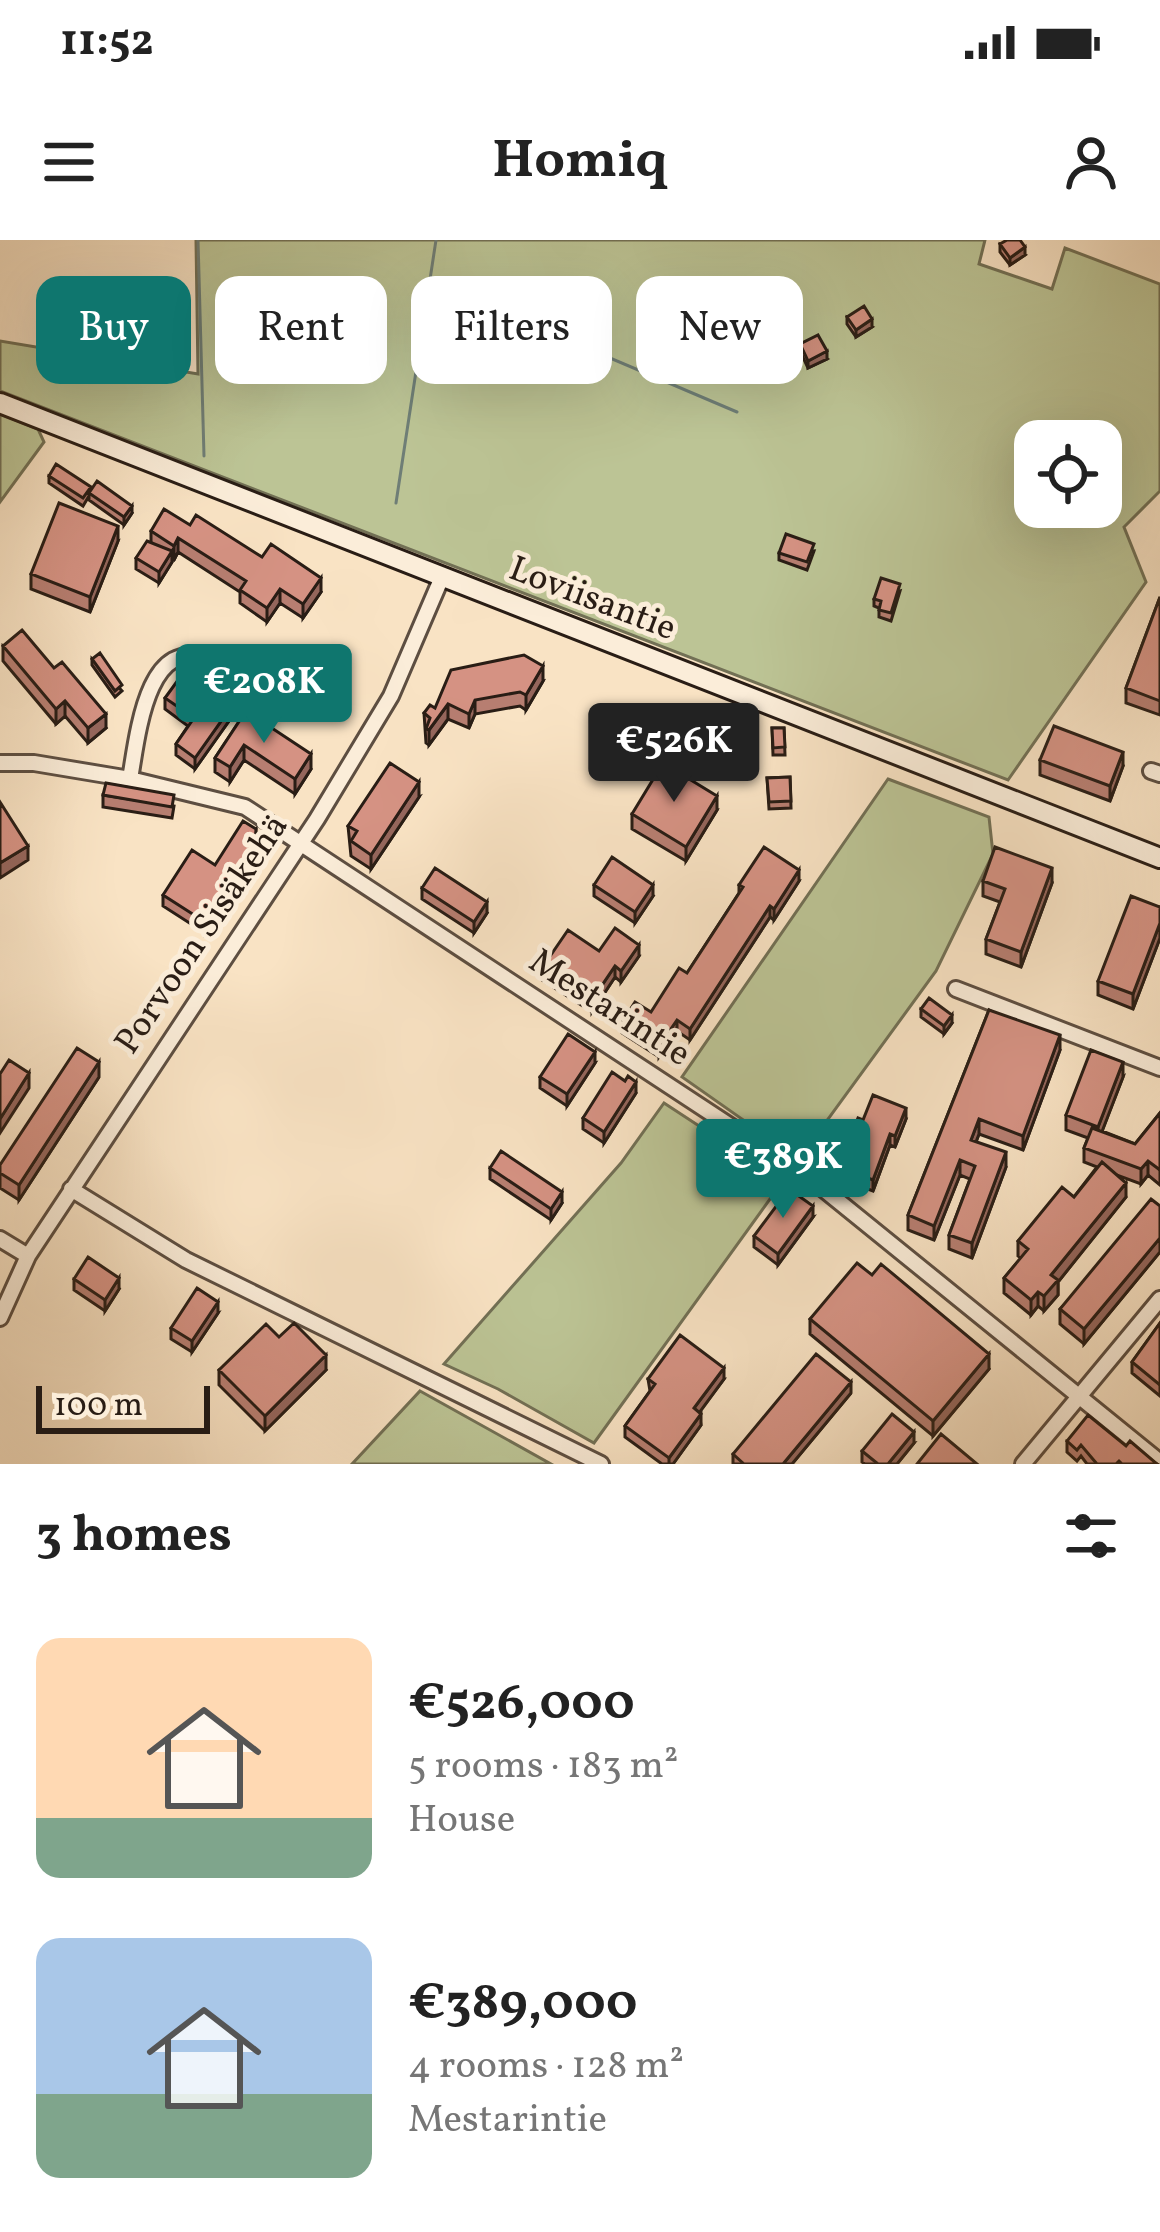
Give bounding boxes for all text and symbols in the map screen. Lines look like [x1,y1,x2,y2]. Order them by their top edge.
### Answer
text: 11:52 [60,11,154,74]
text: Homiq [492,125,668,200]
icon: menu [36,129,102,195]
icon: person [1058,129,1124,195]
chip: Buy [36,276,191,384]
chip: Rent [215,276,387,384]
chip: Filters [411,276,612,384]
chip: New [636,276,803,384]
map controls [1014,420,1122,528]
button: locate [1014,420,1122,528]
street label: Loviisantie [501,545,683,655]
pin: €208K [180,644,348,746]
text: €208K [203,656,325,710]
pin: €526K [590,703,758,805]
text: €526K [615,715,733,769]
street label: Porvoon Sisäkehä [104,805,302,1065]
street label: Mestarintie [518,938,700,1080]
pin: €389K [699,1119,867,1221]
text: €389K [723,1131,843,1185]
scale bar [36,1380,210,1433]
text: 100 m [54,1384,143,1430]
text: 3 homes [36,1501,232,1572]
icon: filters [1058,1503,1124,1569]
text: €526,000 [408,1669,635,1740]
icon: home [132,1686,276,1830]
text: 5 rooms · 183 m² [408,1740,679,1794]
text: House [408,1794,515,1848]
text: €389,000 [408,1969,638,2040]
icon: home [132,1986,276,2130]
text: 4 rooms · 128 m² [408,2040,684,2094]
text: Mestarintie [408,2094,607,2148]

